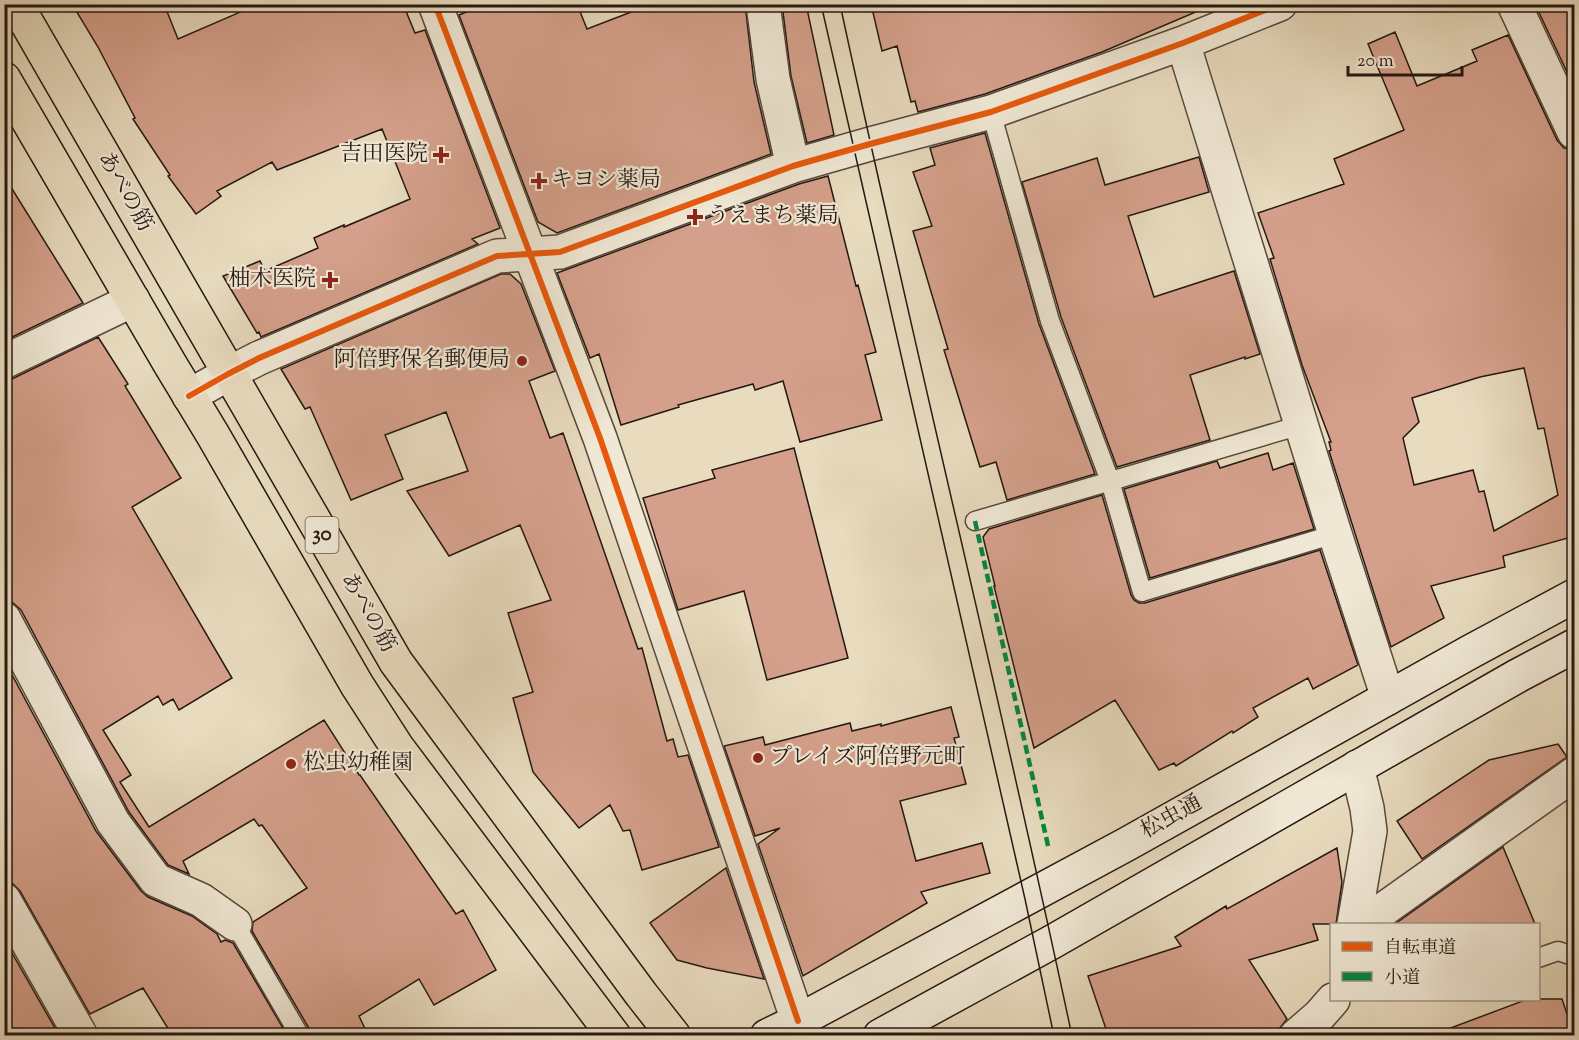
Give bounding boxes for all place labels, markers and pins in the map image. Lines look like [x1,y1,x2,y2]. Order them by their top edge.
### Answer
place label: 吉田医院 [340,139,428,171]
marker: 吉田医院 [432,146,450,164]
place label: キヨシ薬局 [551,165,661,197]
marker: キヨシ薬局 [532,174,546,188]
place label: うえまち薬局 [707,201,839,233]
marker: うえまち薬局 [688,210,702,224]
place label: 柚木医院 [228,264,316,296]
marker: 柚木医院 [321,271,339,289]
place label: 阿倍野保名郵便局 [334,345,510,377]
marker: 阿倍野保名郵便局 [515,354,529,368]
place label: プレイズ阿倍野元町 [770,742,966,774]
place label: 松虫幼稚園 [303,748,413,780]
marker: プレイズ阿倍野元町 [751,751,765,765]
marker: 松虫幼稚園 [284,757,298,771]

